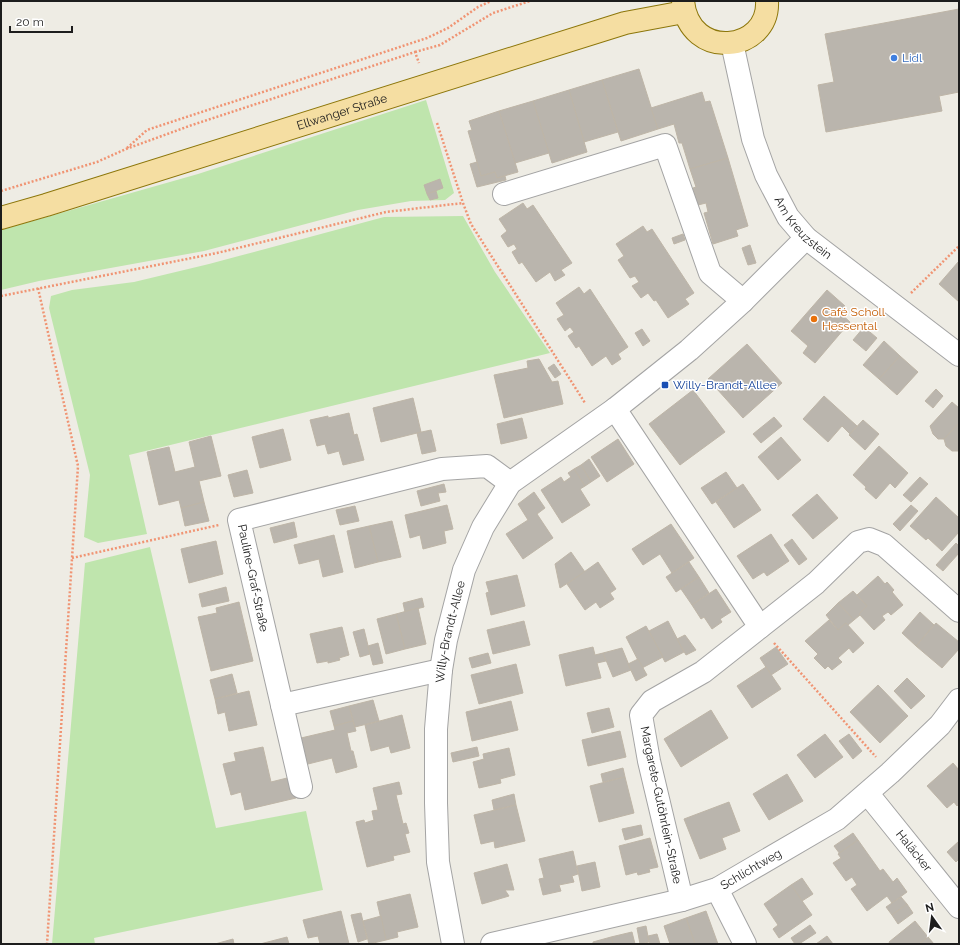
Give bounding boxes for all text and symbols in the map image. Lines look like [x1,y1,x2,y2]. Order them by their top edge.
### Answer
scale bar [10,8,72,34]
text: 20 m [16,15,44,29]
place label: Lidl [902,51,923,65]
marker: Lidl [889,53,899,63]
street label: Ellwanger Straße [295,91,389,133]
street label: Am Kreuzstein [772,194,835,262]
place label: Café Scholl Hessental [822,305,886,333]
marker: Café Scholl Hessental [809,314,819,324]
place label: Willy-Brandt-Allee [673,378,777,392]
marker: Willy-Brandt-Allee [660,380,670,390]
street label: Pauline-Graf-Straße [235,523,271,633]
street label: Willy-Brandt-Allee [433,579,468,683]
street label: Margarete-Gutöhrlein-Straße [637,725,685,885]
street label: Haläcker [893,827,935,875]
street label: Schlichtweg [718,846,784,892]
north arrow [912,897,952,937]
text: N [924,900,935,915]

